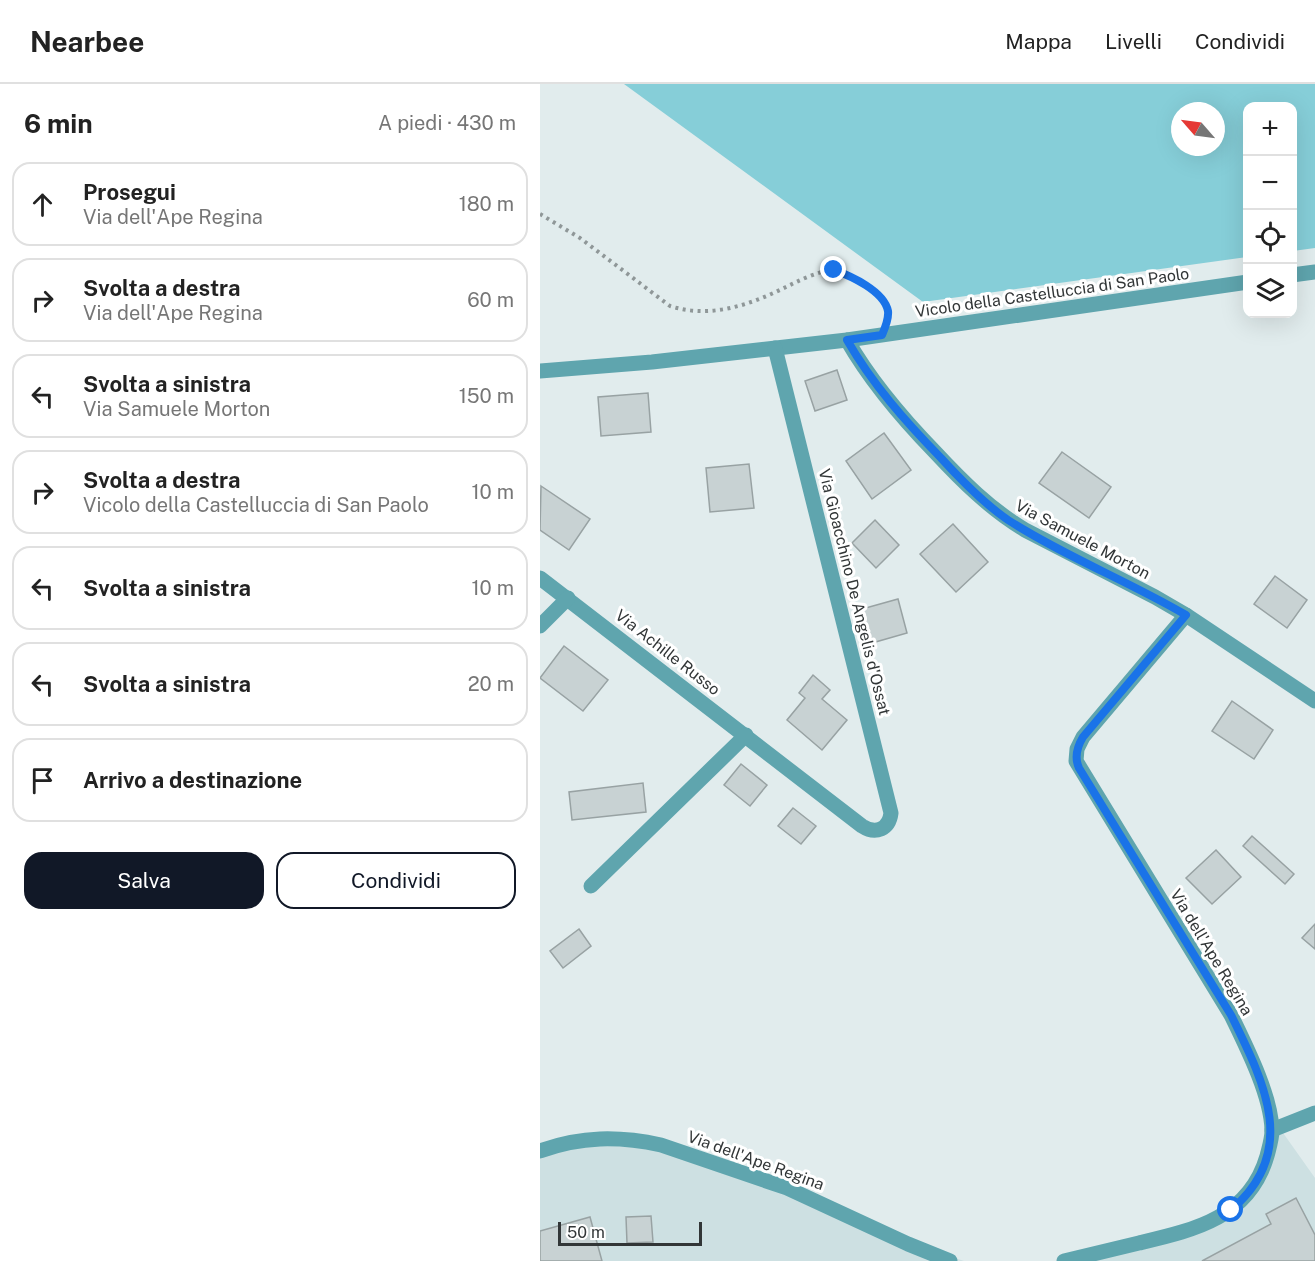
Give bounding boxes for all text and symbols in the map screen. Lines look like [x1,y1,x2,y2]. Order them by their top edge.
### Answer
text: Nearbee [30,25,144,58]
text: Mappa [1005,29,1072,54]
text: Livelli [1105,29,1162,54]
text: Condividi [1195,29,1285,54]
north arrow [1171,102,1225,156]
map controls [1243,102,1297,318]
button: + [1243,102,1297,156]
text: 6 min [24,108,93,139]
text: A piedi · 430 m [378,111,516,135]
button: − [1243,156,1297,210]
text: Prosegui [83,179,176,205]
icon: ahead [26,188,59,221]
text: 180 m [459,192,514,216]
text: Via dell'Ape Regina [83,205,263,229]
button: locate [1243,210,1297,264]
route end [820,256,846,282]
street label: Vicolo della Castelluccia di San Paolo [914,264,1190,321]
button: layers [1243,264,1297,318]
text: Svolta a destra [83,275,240,301]
icon: right [26,284,59,317]
text: 60 m [467,288,514,312]
text: Via dell'Ape Regina [83,301,263,325]
text: Svolta a sinistra [83,371,251,397]
icon: left [26,380,59,413]
text: 150 m [459,384,514,408]
text: Via Samuele Morton [83,397,270,421]
text: Svolta a destra [83,467,240,493]
street label: Via Gioacchino De Angelis d'Ossat [815,467,894,717]
icon: right [26,476,59,509]
text: 10 m [471,480,514,504]
text: Vicolo della Castelluccia di San Paolo [83,493,429,517]
street label: Via Samuele Morton [1012,496,1153,583]
icon: left [26,572,59,605]
text: Svolta a sinistra [83,575,251,601]
text: 10 m [471,576,514,600]
street label: Via Achille Russo [612,606,724,699]
icon: left [26,668,59,701]
text: Svolta a sinistra [83,671,251,697]
text: 20 m [468,672,514,696]
icon: arrive [26,764,59,797]
text: Arrivo a destinazione [83,767,302,793]
button: Salva [24,852,264,909]
button: Condividi [276,852,516,909]
street label: Via dell'Ape Regina [1166,886,1257,1019]
street label: Via dell'Ape Regina [685,1127,827,1194]
route start [1217,1196,1243,1222]
scale bar [558,1219,702,1246]
text: 50 m [567,1223,605,1242]

